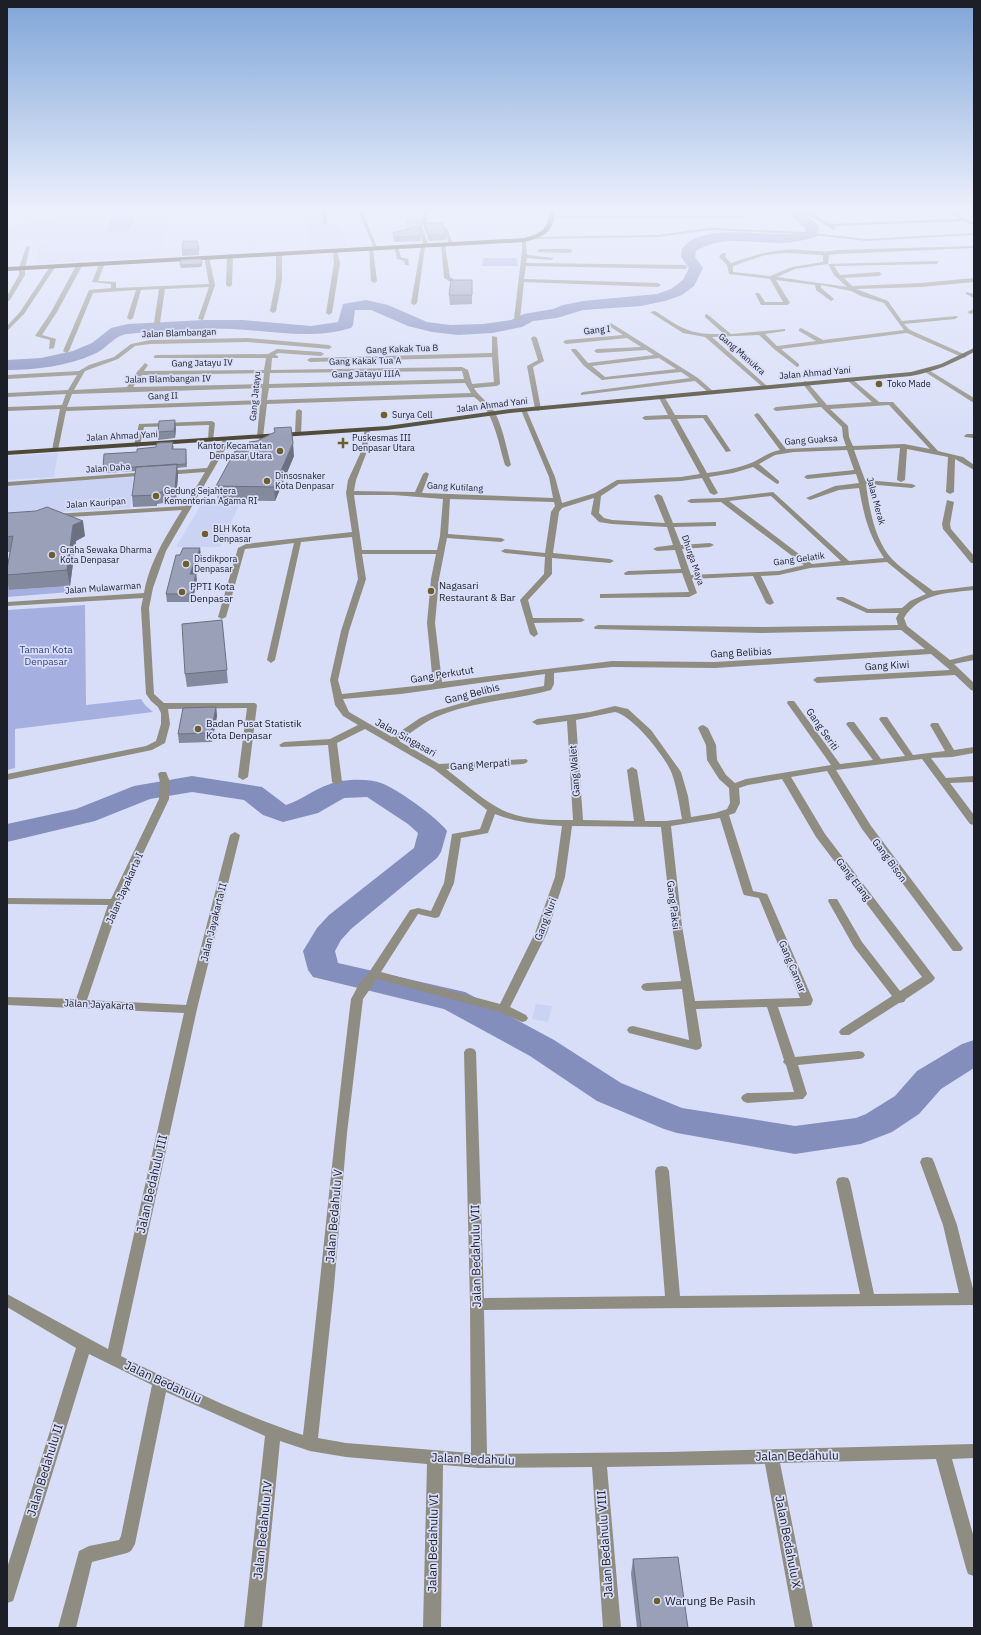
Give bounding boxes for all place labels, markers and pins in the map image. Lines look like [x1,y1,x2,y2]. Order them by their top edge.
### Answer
place label: Toko Made [887,378,931,389]
marker: Toko Made [874,379,884,389]
place label: Surya Cell [392,409,433,420]
marker: Surya Cell [379,410,389,420]
place label: Puskesmas III Denpasar Utara [352,432,415,453]
marker: Puskesmas III Denpasar Utara [337,437,349,449]
place label: Kantor Kecamatan Denpasar Utara [197,440,272,461]
marker: Kantor Kecamatan Denpasar Utara [275,446,285,456]
place label: Dinsosnaker Kota Denpasar [275,470,335,491]
marker: Dinsosnaker Kota Denpasar [262,476,272,486]
place label: Gedung Sejahtera Kementerian Agama RI [164,485,258,506]
marker: Gedung Sejahtera Kementerian Agama RI [151,491,161,501]
place label: BLH Kota Denpasar [213,523,252,544]
marker: BLH Kota Denpasar [200,529,210,539]
place label: Graha Sewaka Dharma Kota Denpasar [60,544,152,565]
marker: Graha Sewaka Dharma Kota Denpasar [47,550,57,560]
place label: Disdikpora Denpasar [194,553,237,574]
marker: Disdikpora Denpasar [181,559,191,569]
place label: Nagasari Restaurant & Bar [439,579,516,604]
place label: PPTI Kota Denpasar [190,580,235,605]
marker: Nagasari Restaurant & Bar [426,586,436,596]
marker: PPTI Kota Denpasar [177,587,187,597]
place label: Badan Pusat Statistik Kota Denpasar [206,717,302,742]
marker: Badan Pusat Statistik Kota Denpasar [193,724,203,734]
place label: Warung Be Pasih [665,1593,756,1608]
marker: Warung Be Pasih [652,1596,662,1606]

